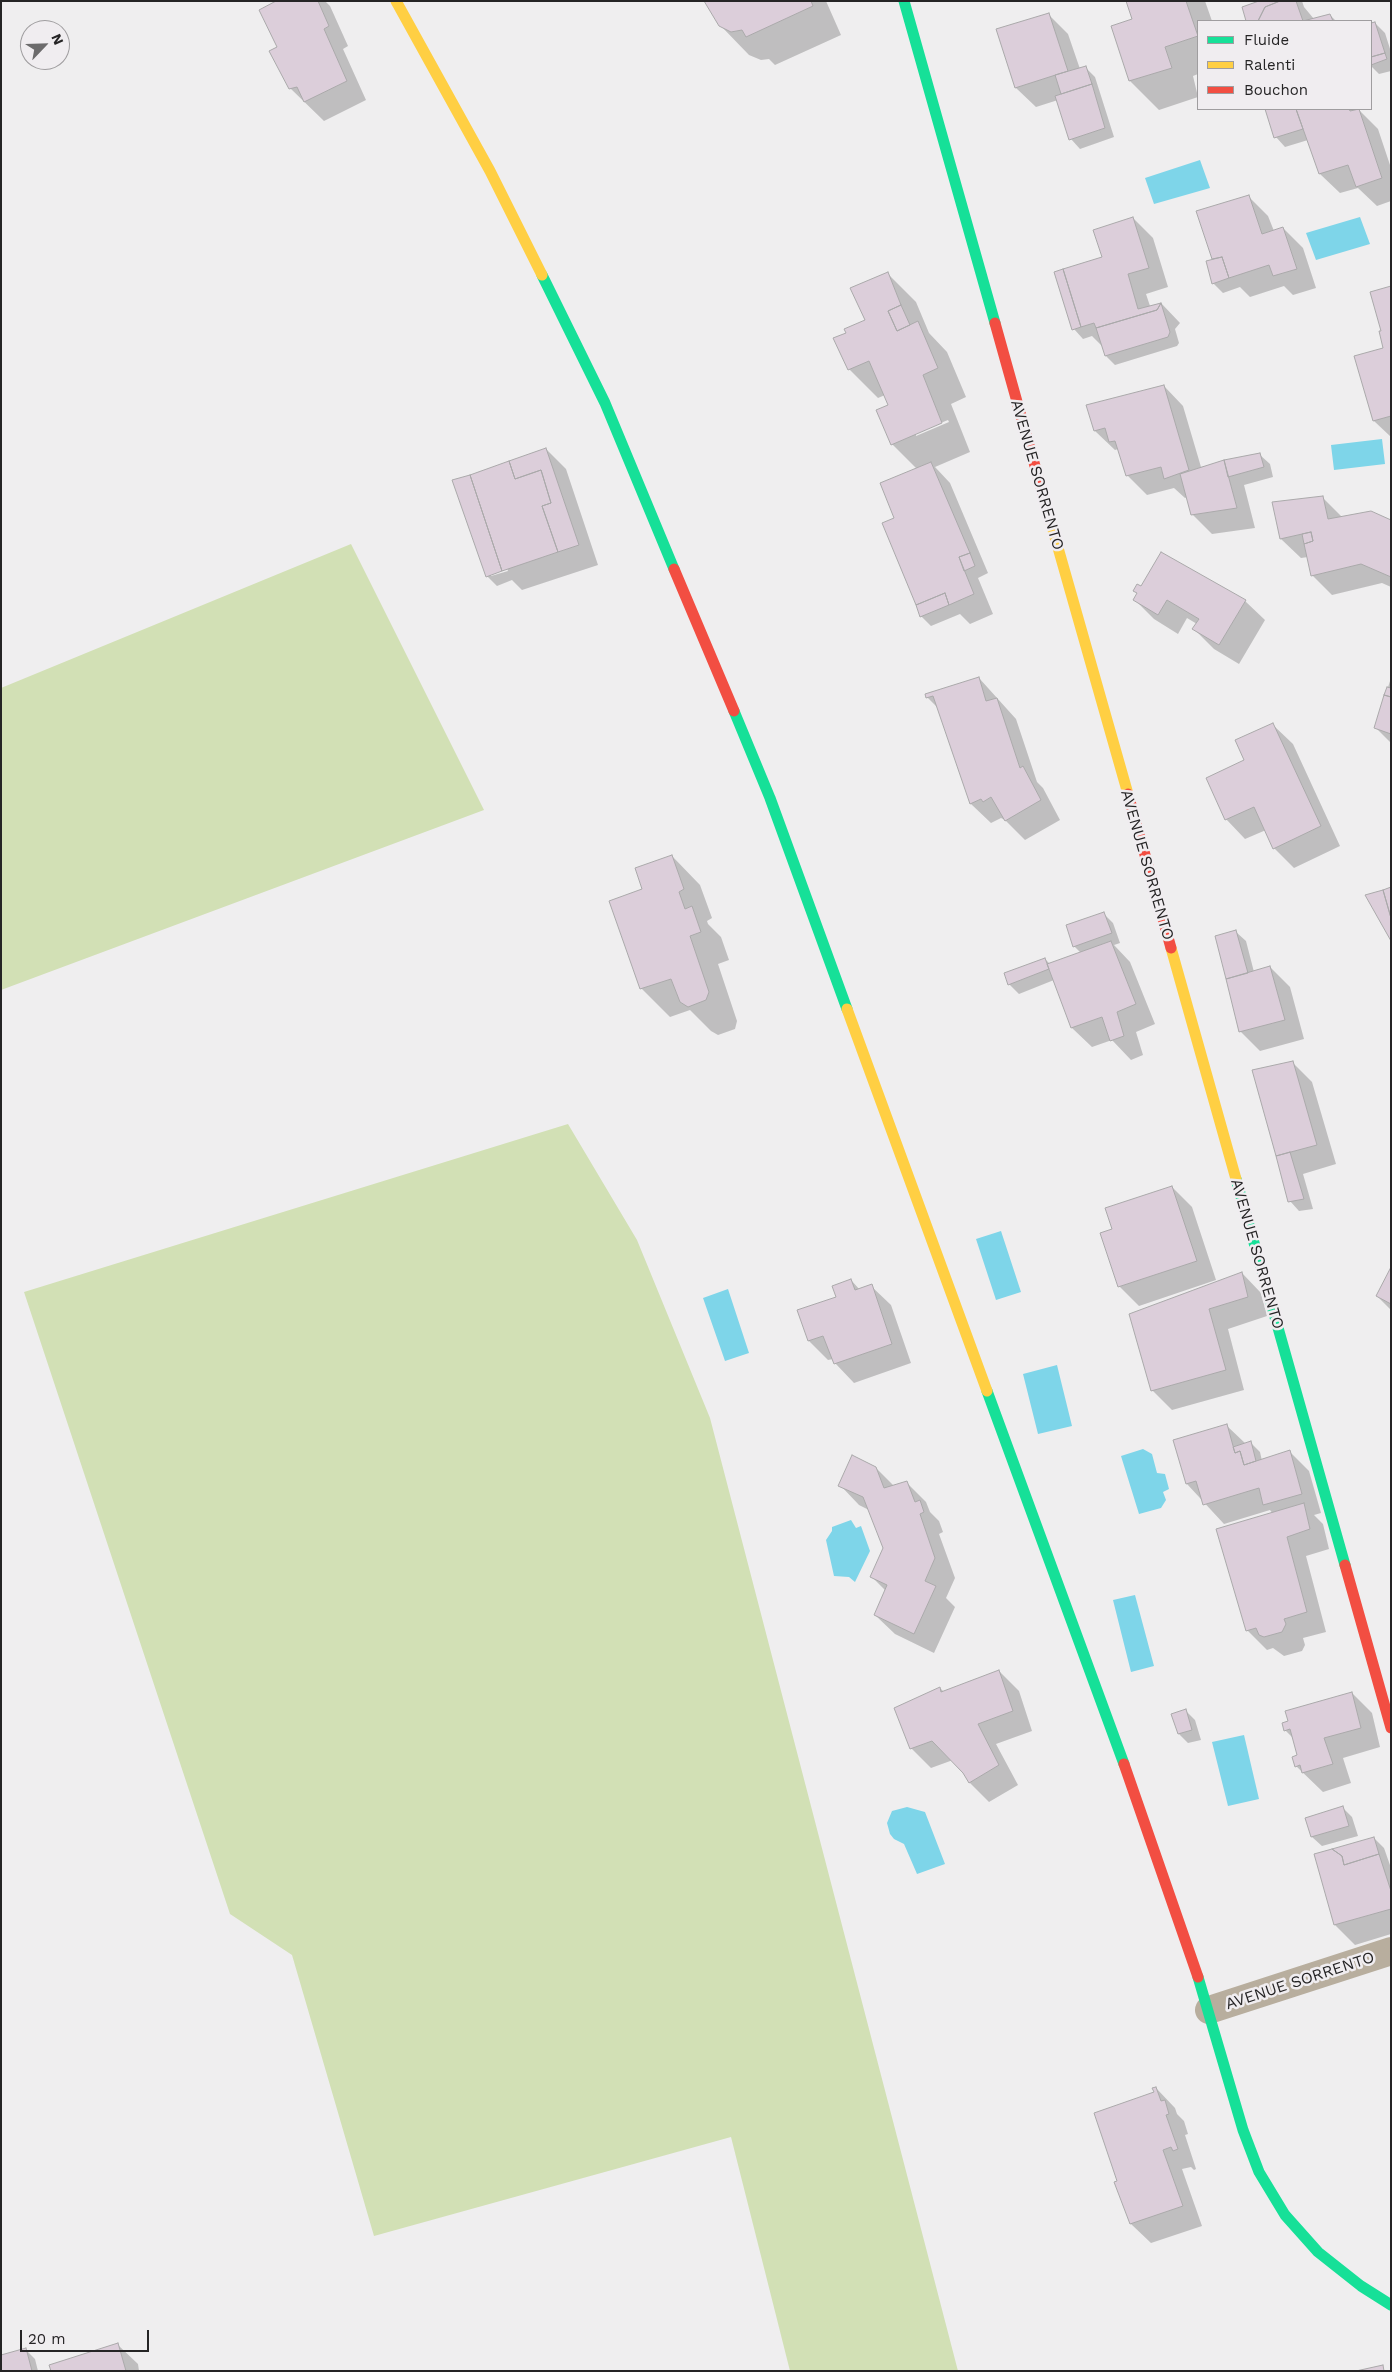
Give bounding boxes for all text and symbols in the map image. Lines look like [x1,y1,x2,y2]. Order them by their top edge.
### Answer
north arrow [20,20,70,70]
legend [1197,20,1372,110]
text: N [48,31,67,47]
text: Fluide [1244,31,1289,49]
text: Ralenti [1244,56,1295,74]
text: Bouchon [1244,81,1308,99]
street label: AVENUE SORRENTO [1006,398,1068,552]
street label: AVENUE SORRENTO [1116,788,1178,942]
street label: AVENUE SORRENTO [1226,1177,1288,1331]
street label: AVENUE SORRENTO [1223,1948,1377,2014]
scale bar [22,2320,151,2352]
text: 20 m [28,2330,66,2348]

